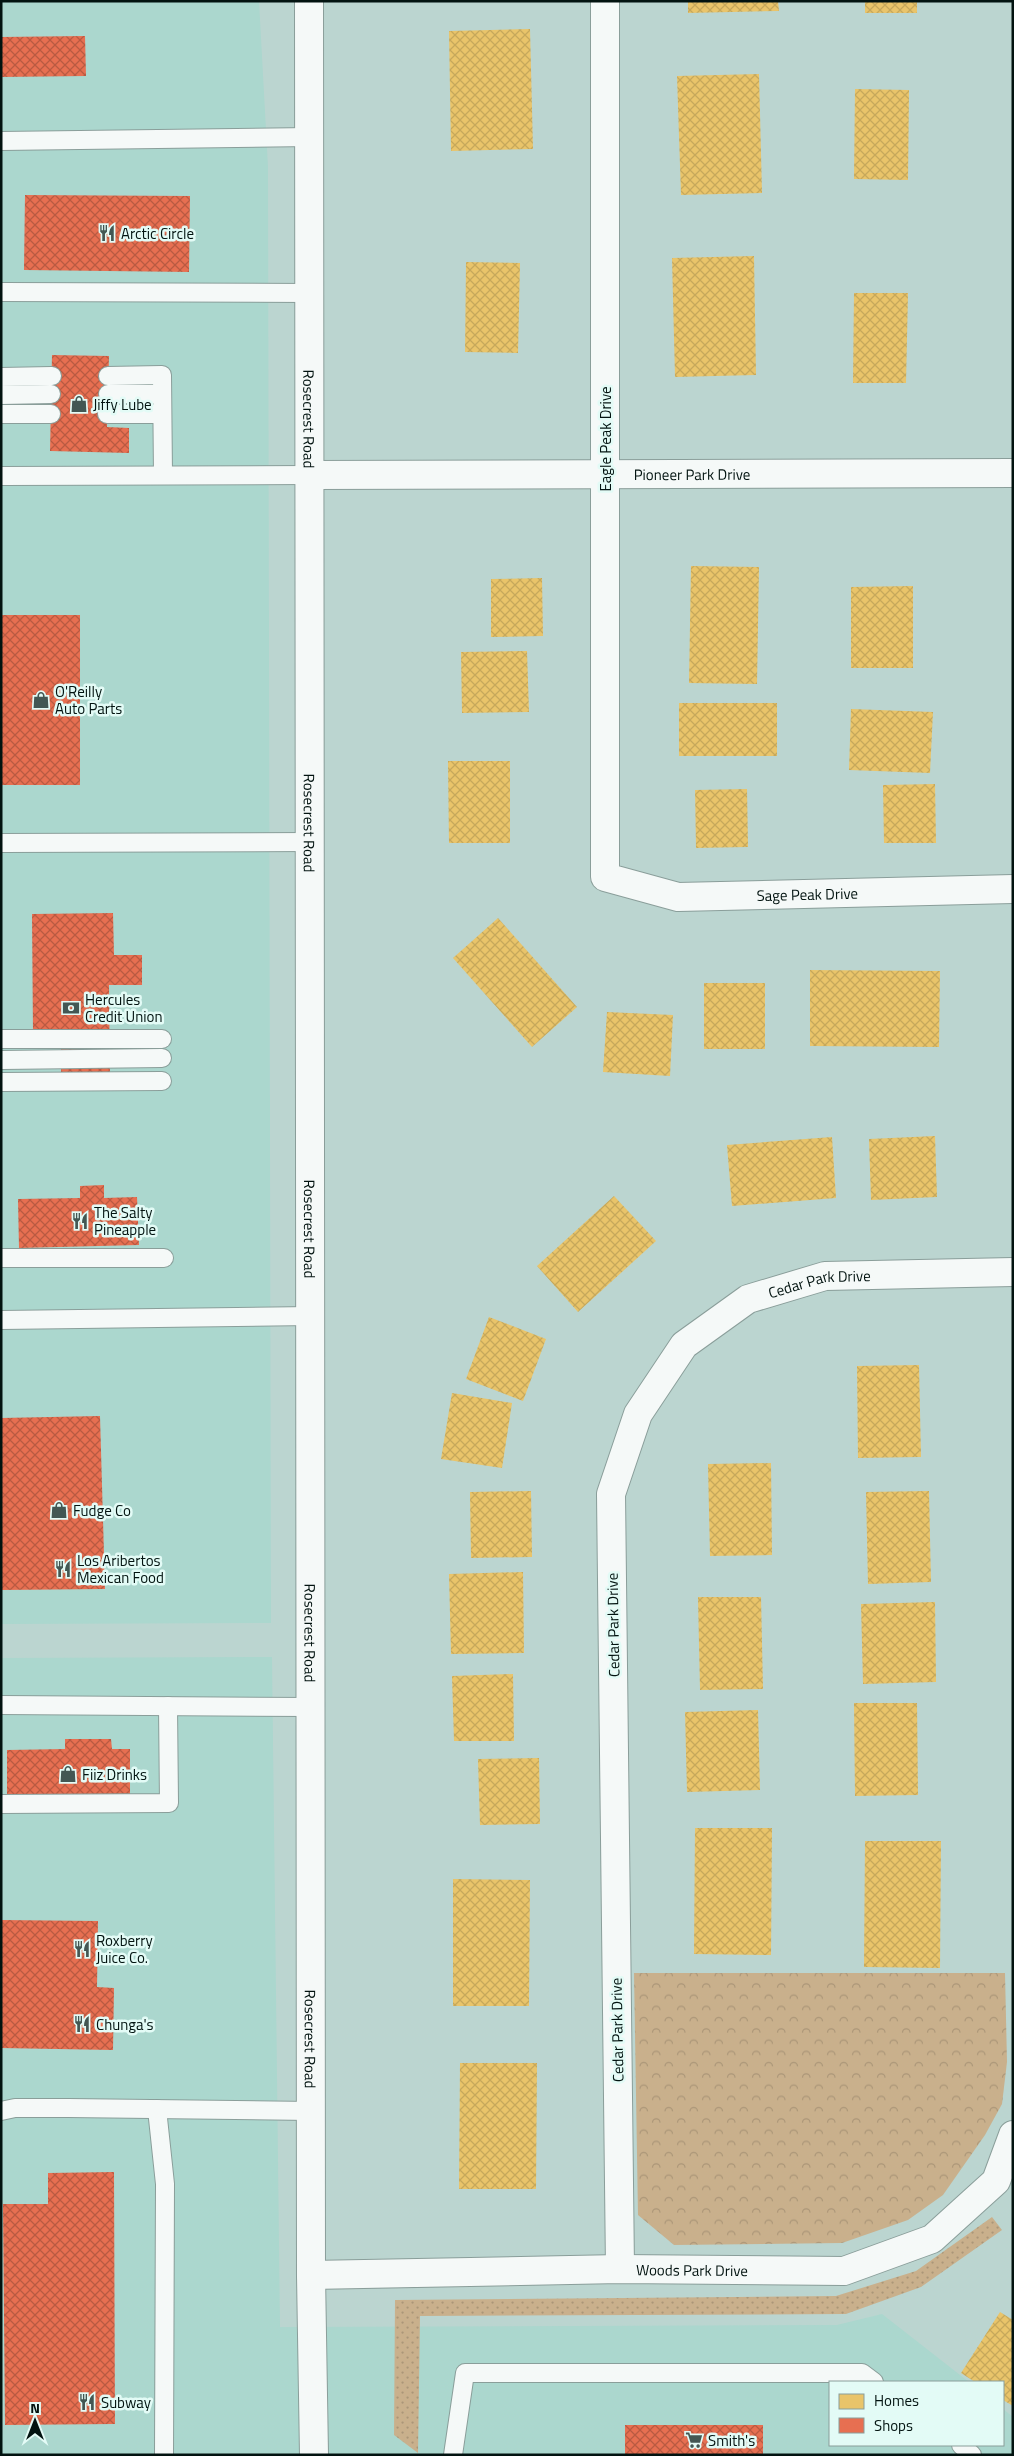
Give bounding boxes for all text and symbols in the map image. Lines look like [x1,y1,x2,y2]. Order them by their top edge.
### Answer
place label: Arctic Circle [121,222,194,245]
restaurant icon: Arctic Circle [97,223,117,243]
street label: Rosecrest Road [298,370,321,468]
street label: Eagle Peak Drive [594,386,617,492]
place label: Jiffy Lube [93,393,152,416]
shop icon: Jiffy Lube [69,394,89,414]
street label: Pioneer Park Drive [634,462,750,486]
place label: O'Reilly Auto Parts [55,680,122,720]
shop icon: O'Reilly Auto Parts [31,690,51,710]
street label: Rosecrest Road [298,774,321,872]
street label: Sage Peak Drive [756,881,858,907]
place label: Hercules Credit Union [85,988,162,1028]
bank icon: Hercules Credit Union [61,998,81,1018]
street label: Rosecrest Road [299,1180,322,1278]
place label: The Salty Pineapple [94,1201,156,1241]
restaurant icon: The Salty Pineapple [70,1211,90,1231]
street label: Cedar Park Drive [765,1264,871,1304]
place label: Fudge Co [73,1499,131,1522]
shop icon: Fudge Co [49,1500,69,1520]
place label: Los Aribertos Mexican Food [77,1549,164,1589]
restaurant icon: Los Aribertos Mexican Food [53,1559,73,1579]
street label: Cedar Park Drive [601,1573,625,1677]
street label: Rosecrest Road [299,1584,322,1682]
place label: Fiiz Drinks [82,1763,147,1786]
shop icon: Fiiz Drinks [58,1764,78,1784]
place label: Roxberry Juice Co. [96,1929,153,1969]
restaurant icon: Roxberry Juice Co. [72,1939,92,1959]
street label: Cedar Park Drive [605,1978,629,2082]
street label: Rosecrest Road [299,1990,322,2088]
place label: Chunga's [96,2013,153,2036]
restaurant icon: Chunga's [72,2014,92,2034]
street label: Woods Park Drive [636,2258,748,2282]
legend [829,2381,1004,2446]
text: Homes [874,2389,919,2412]
place label: Subway [101,2391,151,2414]
restaurant icon: Subway [77,2392,97,2412]
north arrow [10,2396,60,2446]
text: N [30,2397,40,2418]
text: Shops [874,2414,913,2437]
place label: Smith's [708,2429,755,2452]
supermarket icon: Smith's [684,2430,704,2450]

